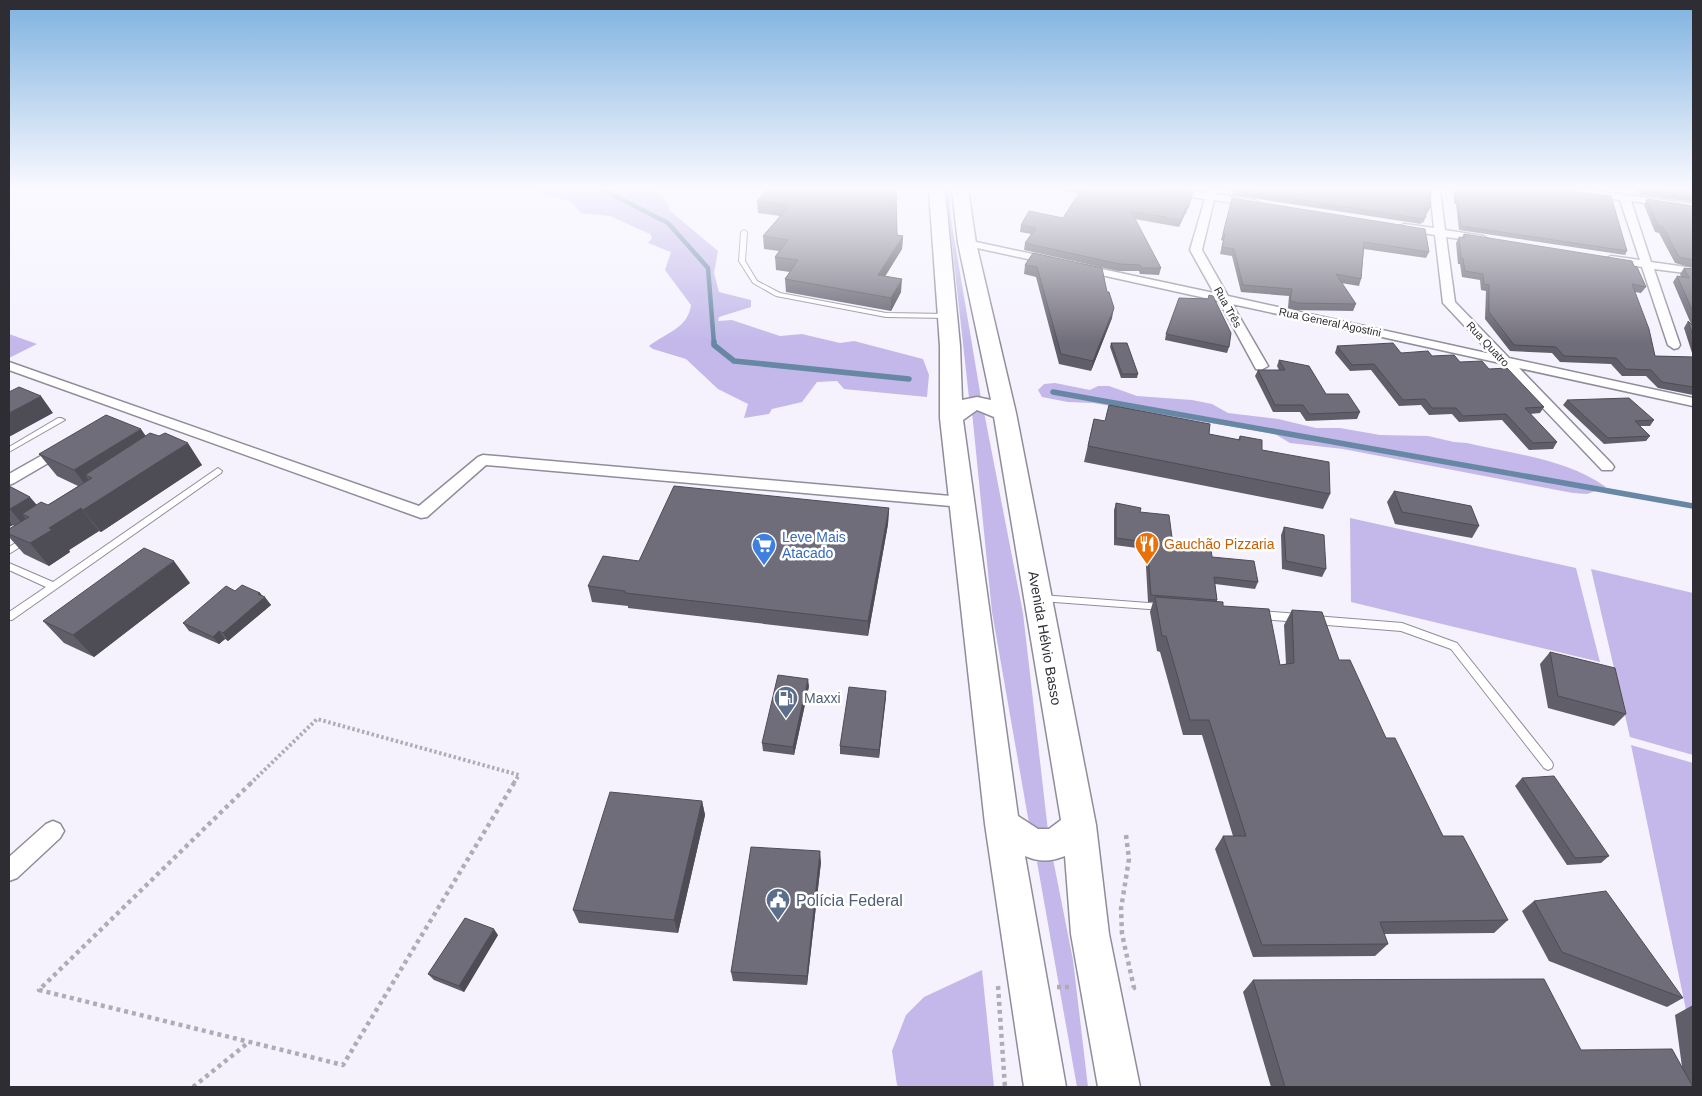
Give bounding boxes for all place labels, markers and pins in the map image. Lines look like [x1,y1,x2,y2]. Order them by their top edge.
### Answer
place label: Leve Mais Atacado [782,529,846,561]
restaurant icon: Gauchão Pizzaria [1134,531,1160,565]
supermarket icon: Leve Mais Atacado [751,532,777,566]
place label: Gauchão Pizzaria [1164,536,1275,552]
fuel station icon: Maxxi [773,685,799,719]
place label: Maxxi [804,690,841,706]
public building icon: Polícia Federal [765,887,791,921]
place label: Polícia Federal [796,892,903,909]

